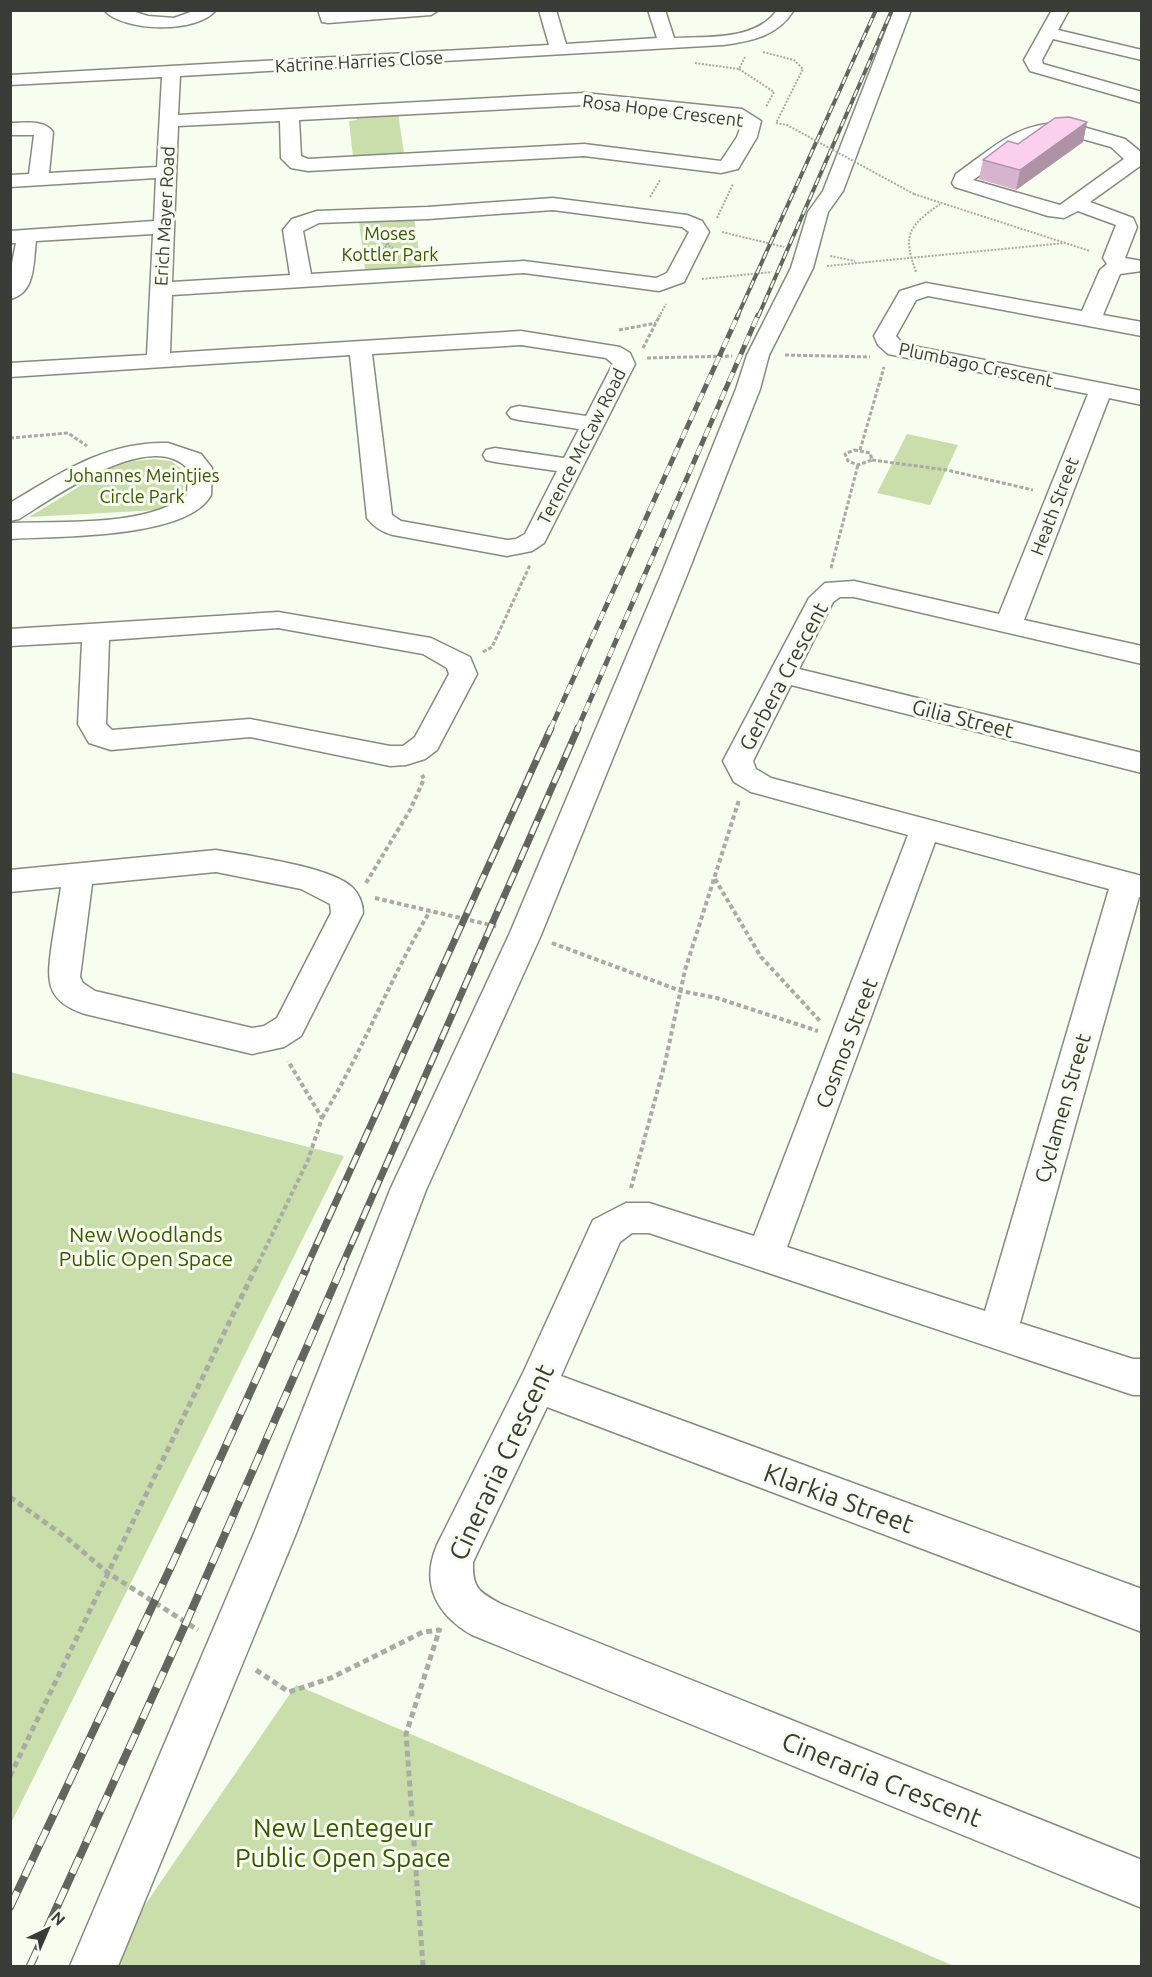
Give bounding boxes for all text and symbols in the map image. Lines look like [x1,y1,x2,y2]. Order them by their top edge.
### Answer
street label: Katrine Harries Close [274,47,444,75]
street label: Rosa Hope Crescent [582,90,744,130]
street label: Erich Mayer Road [150,146,178,286]
park label: Moses Kottler Park [342,223,438,264]
street label: Plumbago Crescent [897,338,1055,390]
street label: Terence McCaw Road [533,365,629,527]
street label: Heath Street [1026,454,1082,558]
park label: Johannes Meintjies Circle Park [64,465,220,506]
street label: Gerbera Crescent [734,598,832,754]
street label: Gilia Street [910,694,1016,742]
street label: Cosmos Street [810,975,882,1111]
street label: Cyclamen Street [1029,1031,1095,1185]
park label: New Woodlands Public Open Space [59,1222,233,1270]
street label: Cineraria Crescent [443,1359,559,1565]
street label: Klarkia Street [760,1457,918,1539]
street label: Cineraria Crescent [778,1726,986,1832]
park label: New Lentegeur Public Open Space [235,1813,451,1872]
north arrow [18,1899,78,1959]
text: N [48,1908,69,1929]

